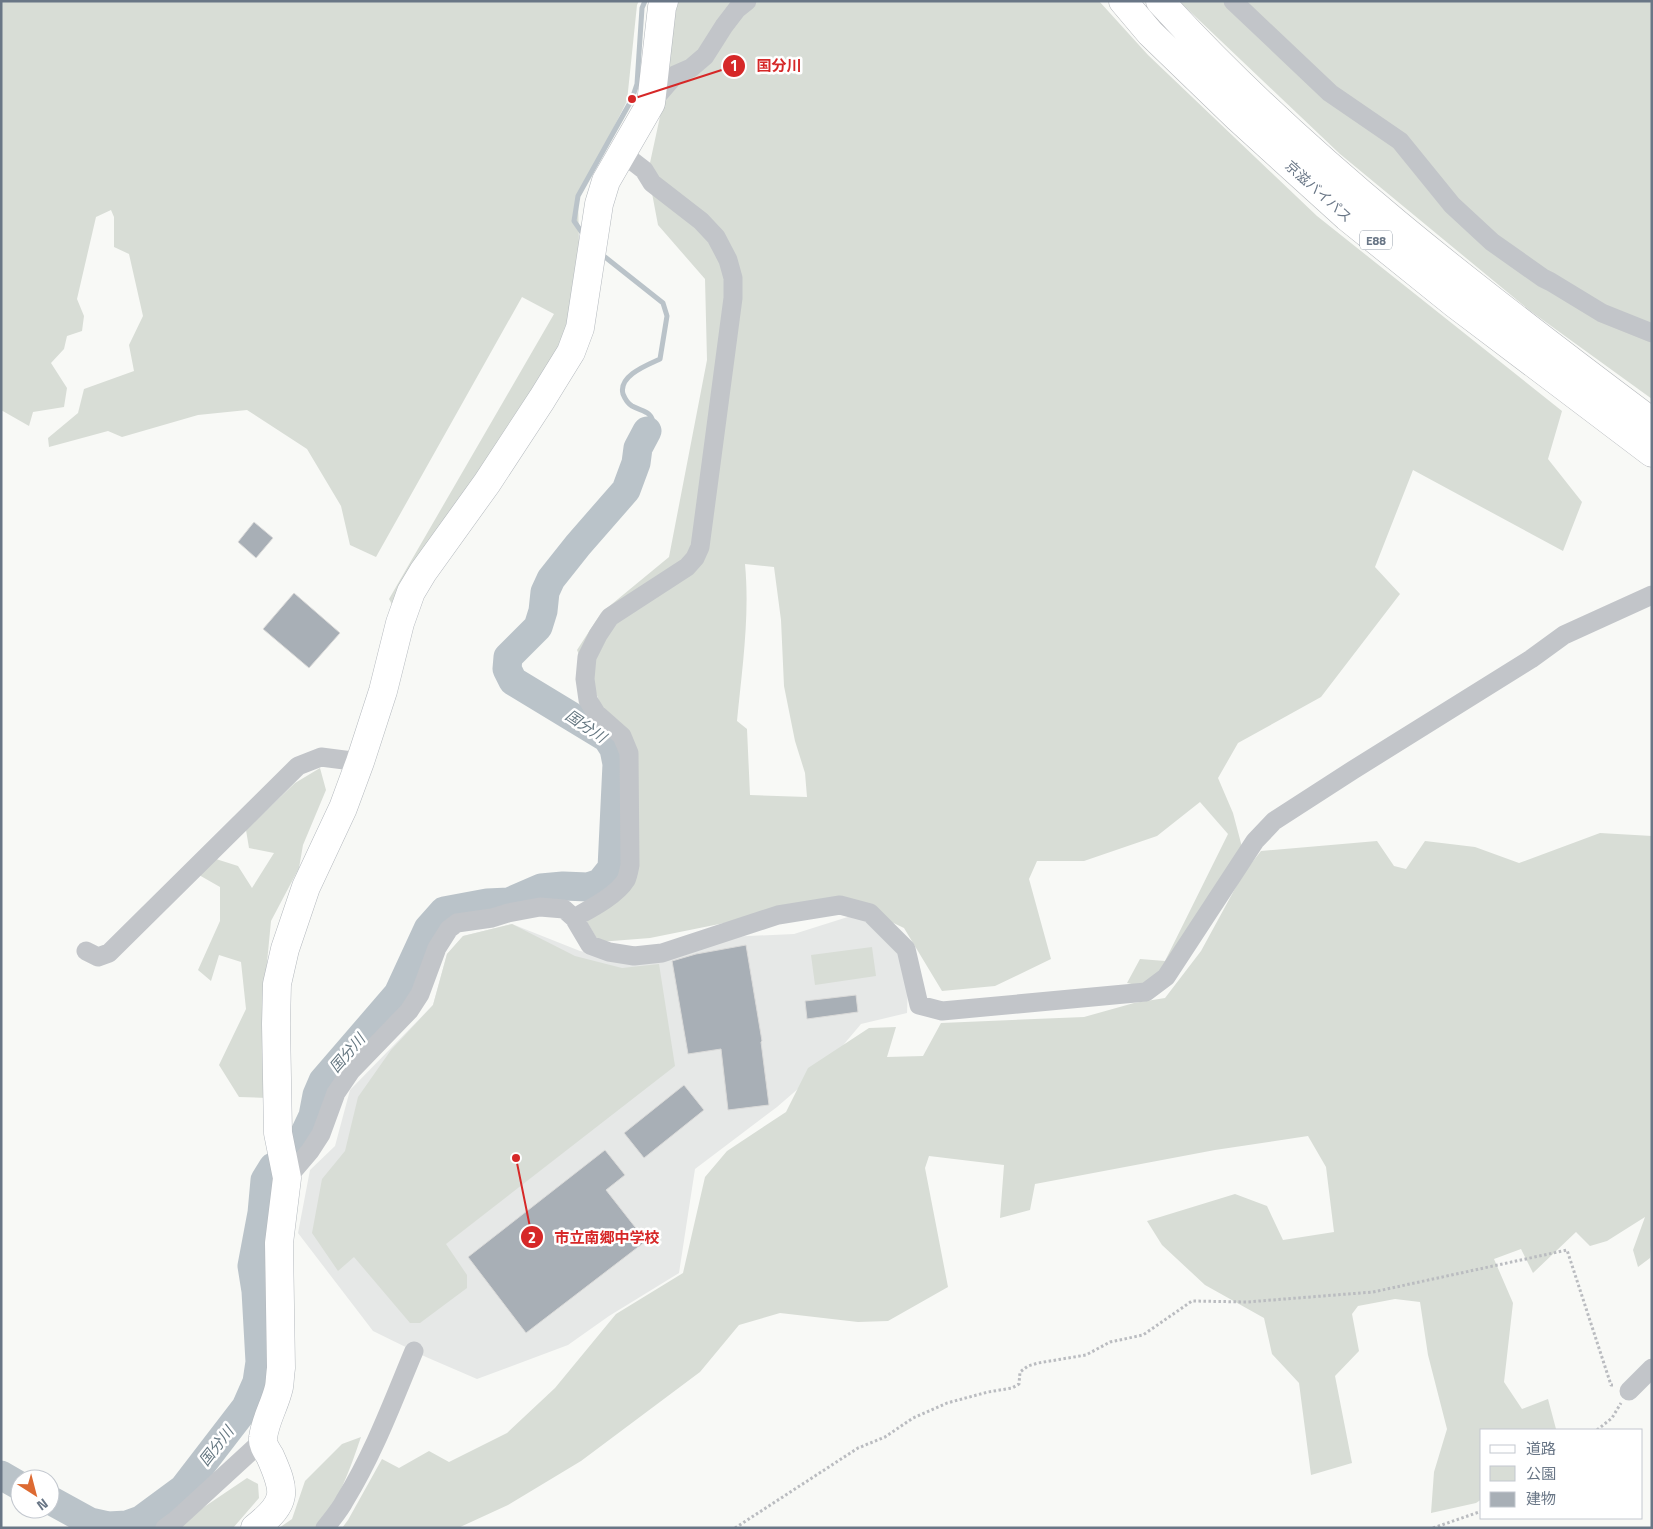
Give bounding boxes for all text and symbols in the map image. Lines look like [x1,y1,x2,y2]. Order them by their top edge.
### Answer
callout: 国分川 [722,51,812,81]
text: 1 [730,54,738,77]
text: 国分川 [756,54,802,77]
street label: 京滋バイパス [1281,155,1357,227]
road number: E88 [1360,230,1392,250]
water label: 国分川 [561,704,613,749]
water label: 国分川 [324,1027,372,1078]
callout: 市立南郷中学校 [519,1222,669,1252]
text: 2 [528,1226,536,1249]
text: 市立南郷中学校 [554,1226,660,1249]
water label: 国分川 [193,1420,240,1471]
legend [1480,1429,1643,1519]
text: 道路 [1526,1437,1556,1460]
text: 公園 [1526,1462,1556,1485]
north arrow [10,1469,60,1519]
text: 建物 [1526,1487,1556,1510]
text: N [33,1494,53,1516]

